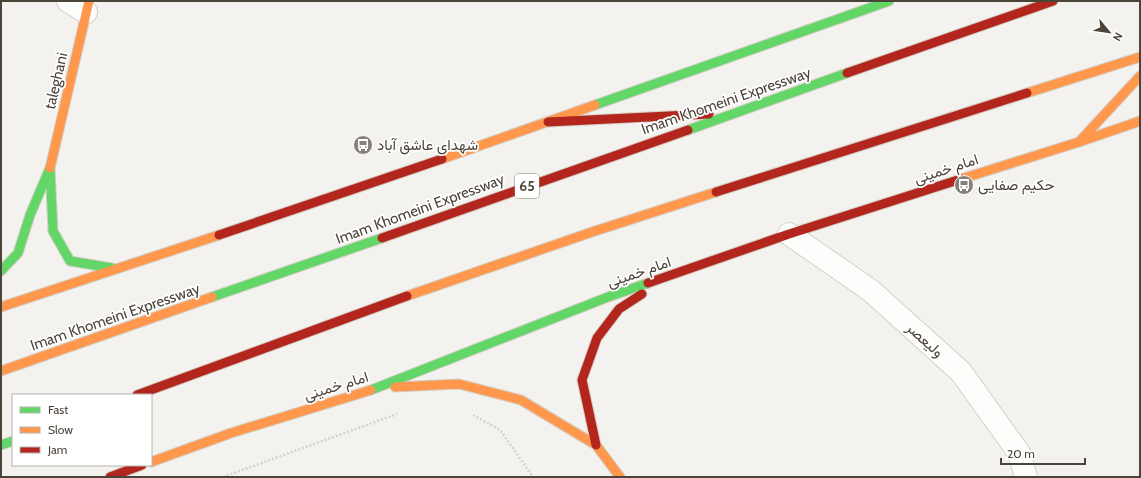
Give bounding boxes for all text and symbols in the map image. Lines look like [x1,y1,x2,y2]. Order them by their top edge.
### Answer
north arrow [1089,12,1129,52]
text: N [1110,30,1126,44]
street label: taleghani [41,51,71,111]
street label: Imam Khomeini Expressway [639,63,814,139]
bus stop icon: شهدای عاشق آباد [352,134,374,156]
place label: شهدای عاشق آباد [377,136,478,155]
street label: امام خمینی [912,150,981,189]
street label: Imam Khomeini Expressway [333,170,507,248]
road number: 65 [515,174,539,198]
bus stop icon: حکیم صفایی [953,174,975,196]
place label: حکیم صفایی [978,176,1054,195]
street label: امام خمینی [605,253,674,292]
street label: Imam Khomeini Expressway [28,279,203,355]
street label: ولیعصر [902,318,947,361]
street label: امام خمینی [302,368,371,405]
legend [12,394,152,466]
text: Fast [48,402,68,417]
text: Slow [48,422,73,437]
scale bar [1001,440,1085,466]
text: Jam [47,442,67,457]
text: 20 m [1007,446,1035,461]

